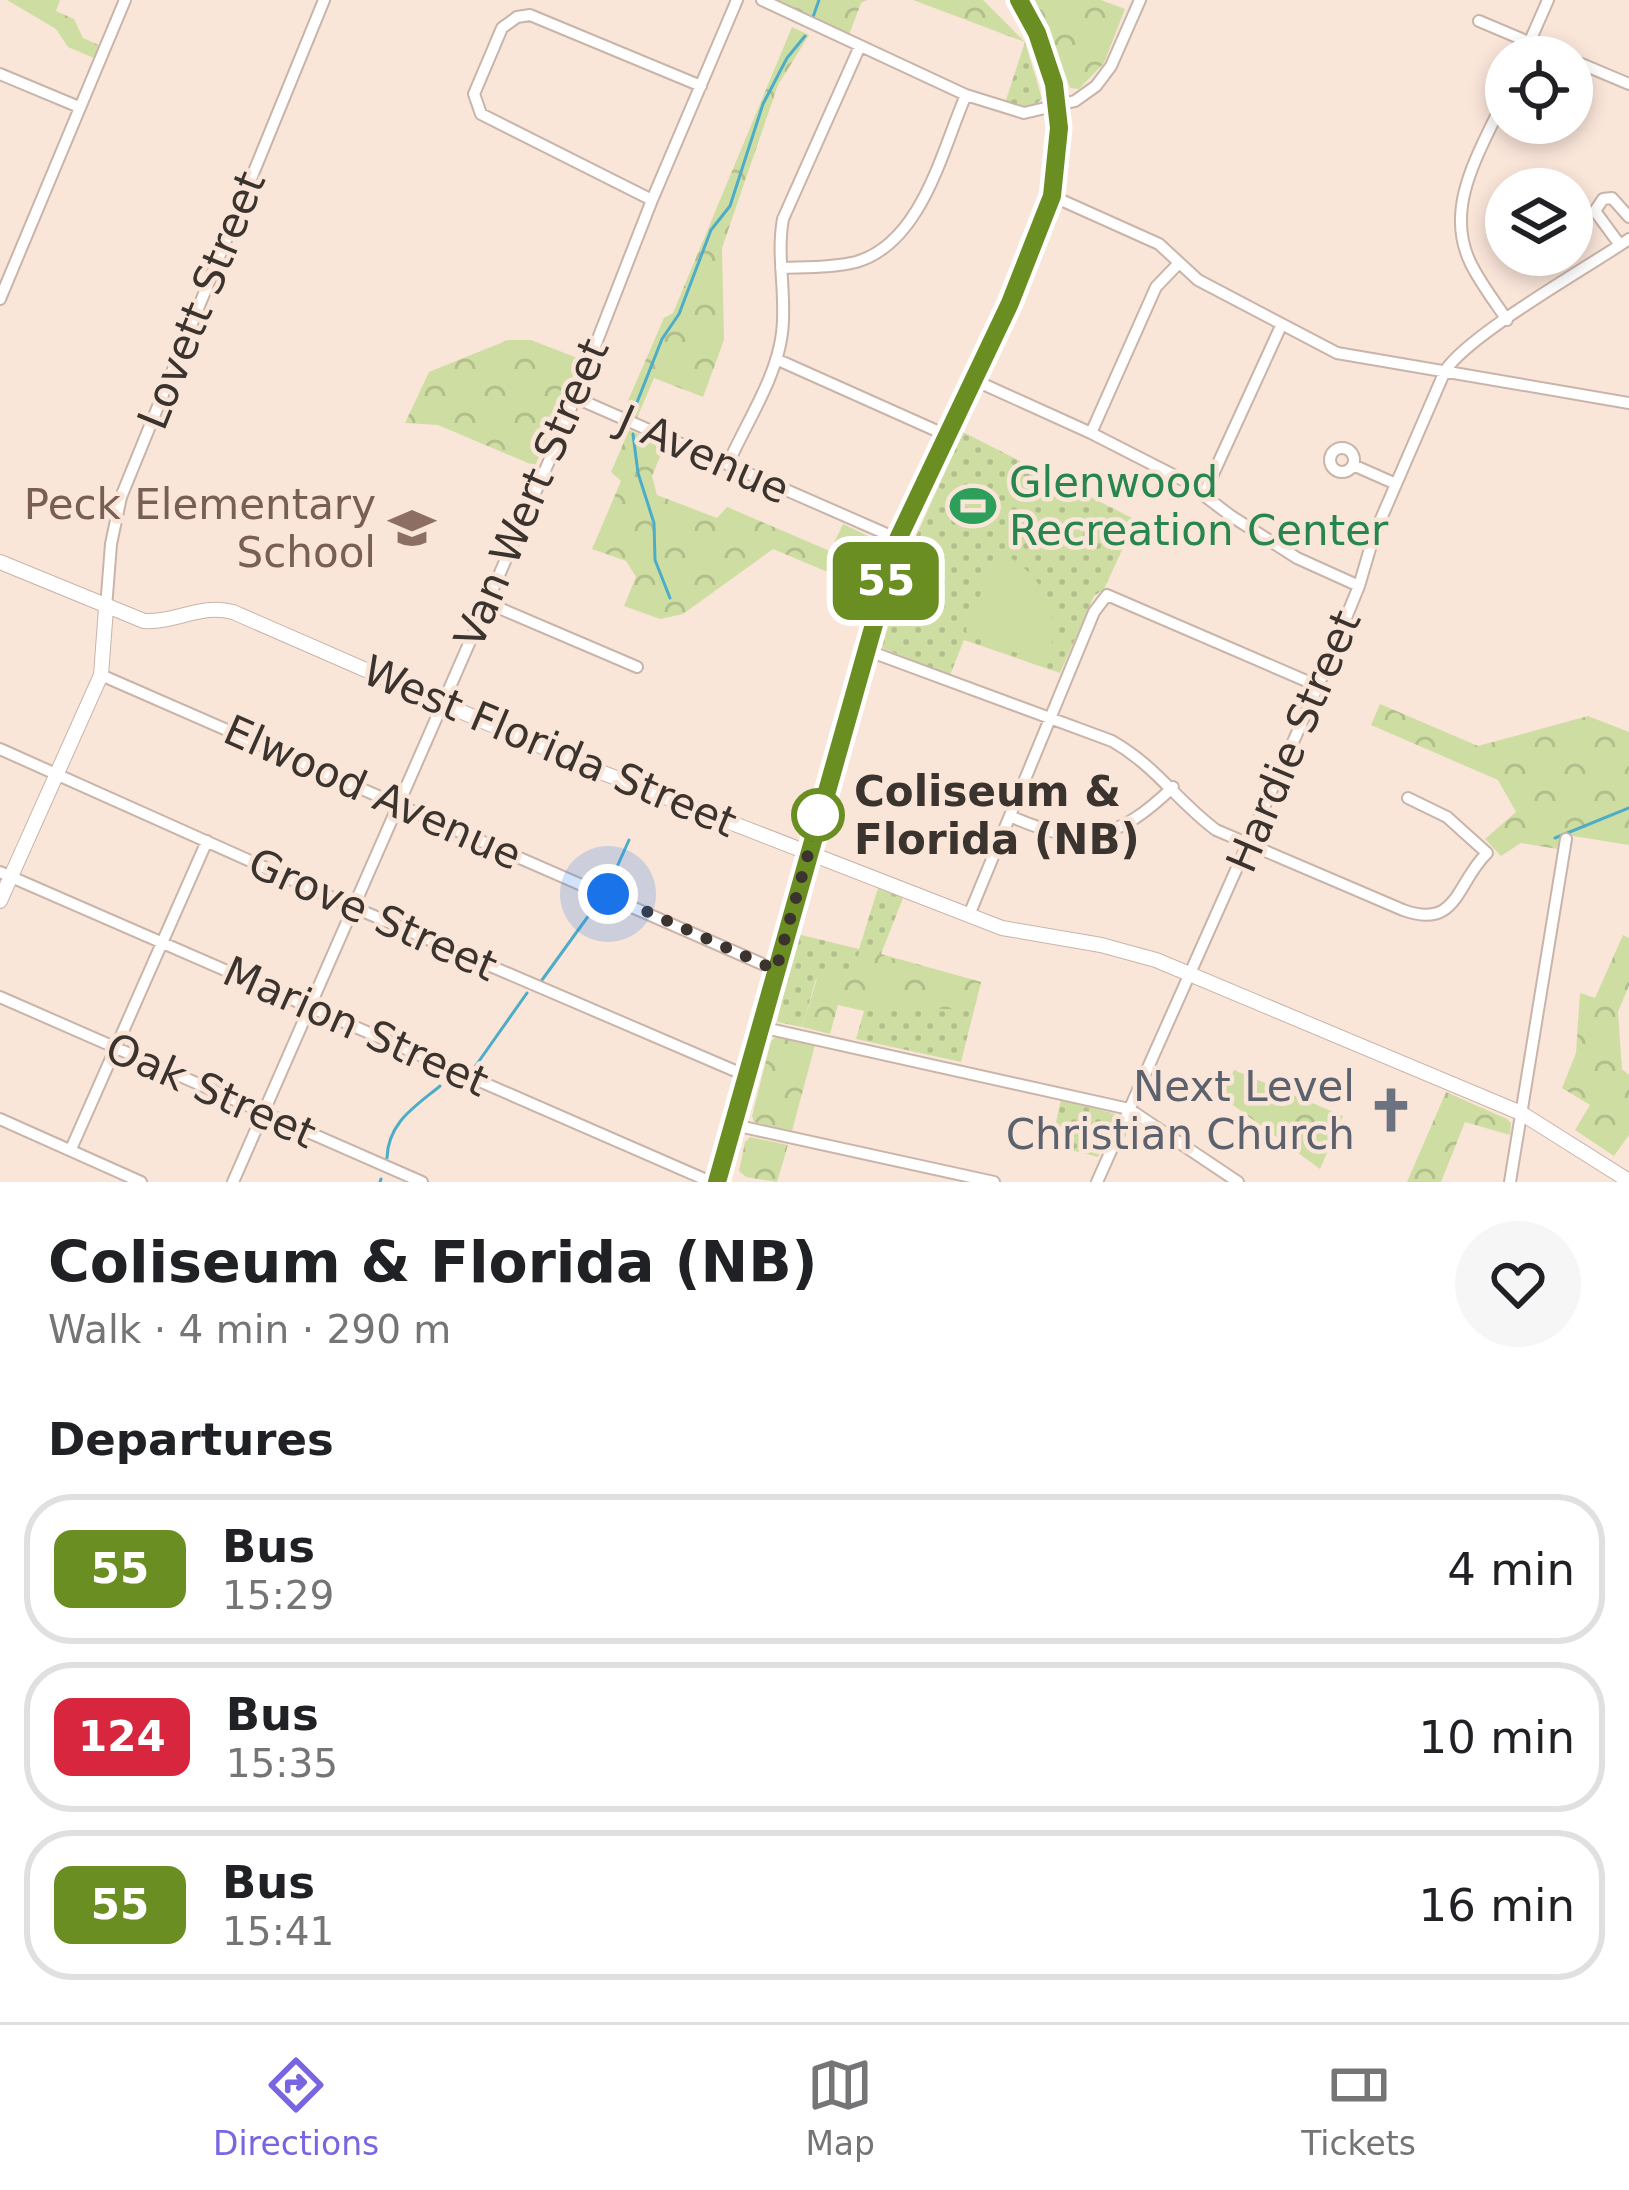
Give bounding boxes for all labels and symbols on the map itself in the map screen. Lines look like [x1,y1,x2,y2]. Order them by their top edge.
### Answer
street label: Lovett Street [128,164,275,436]
street label: Van Wert Street [444,331,619,655]
street label: J Avenue [608,394,797,514]
place label: Glenwood Recreation Center [1009,458,1389,555]
place label: Peck Elementary School [24,480,376,577]
sports icon: Glenwood Recreation Center [948,481,998,531]
school or university icon: Peck Elementary School [387,503,437,553]
line badge: 55 [832,542,940,620]
street label: Hardie Street [1216,603,1371,879]
street label: West Florida Street [356,646,744,847]
street label: Elwood Avenue [217,705,529,880]
place label: Coliseum & Florida (NB) [854,767,1140,864]
marker: Coliseum & Florida (NB) [793,790,843,840]
street label: Grove Street [241,838,504,991]
your location [578,864,638,924]
street label: Marion Street [216,946,496,1107]
street label: Oak Street [98,1023,323,1158]
place label: Next Level Christian Church [1006,1062,1355,1159]
church icon: Next Level Christian Church [1366,1085,1416,1135]

